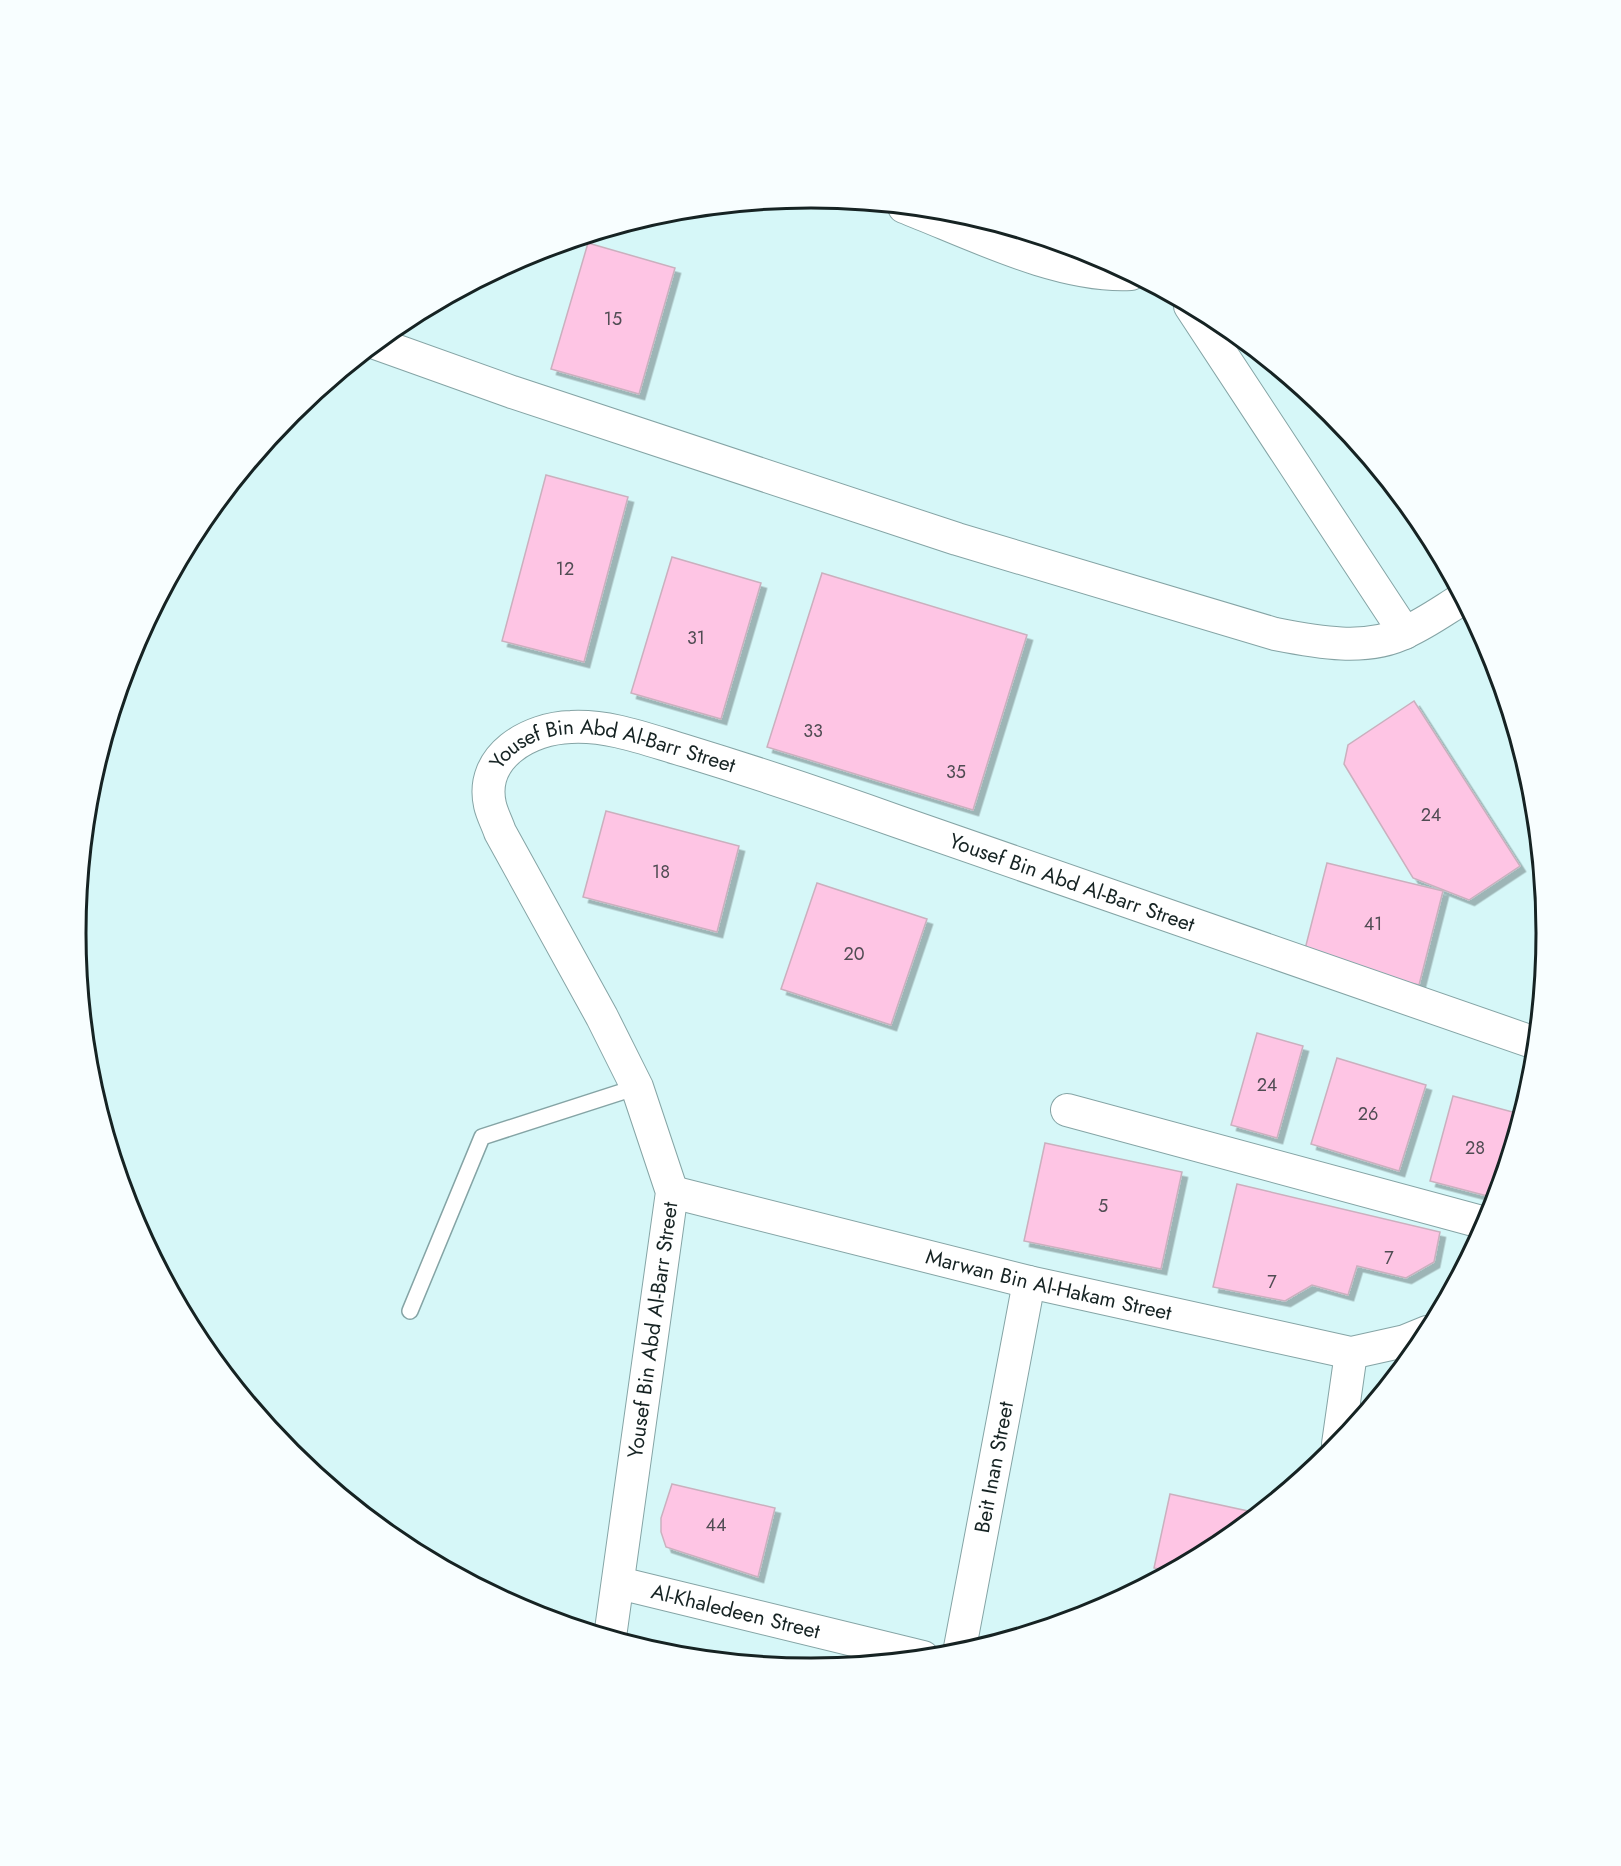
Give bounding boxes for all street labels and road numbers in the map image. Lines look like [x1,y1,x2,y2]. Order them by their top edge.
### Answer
street label: Yousef Bin Abd Al-Barr Street [489,757,747,787]
street label: Yousef Bin Abd Al-Barr Street [945,826,1199,939]
street label: Yousef Bin Abd Al-Barr Street [620,1200,685,1460]
street label: Marwan Bin Al-Hakam Street [923,1242,1175,1328]
street label: Beit Inan Street [967,1399,1021,1535]
street label: Al-Khaledeen Street [648,1576,823,1646]

